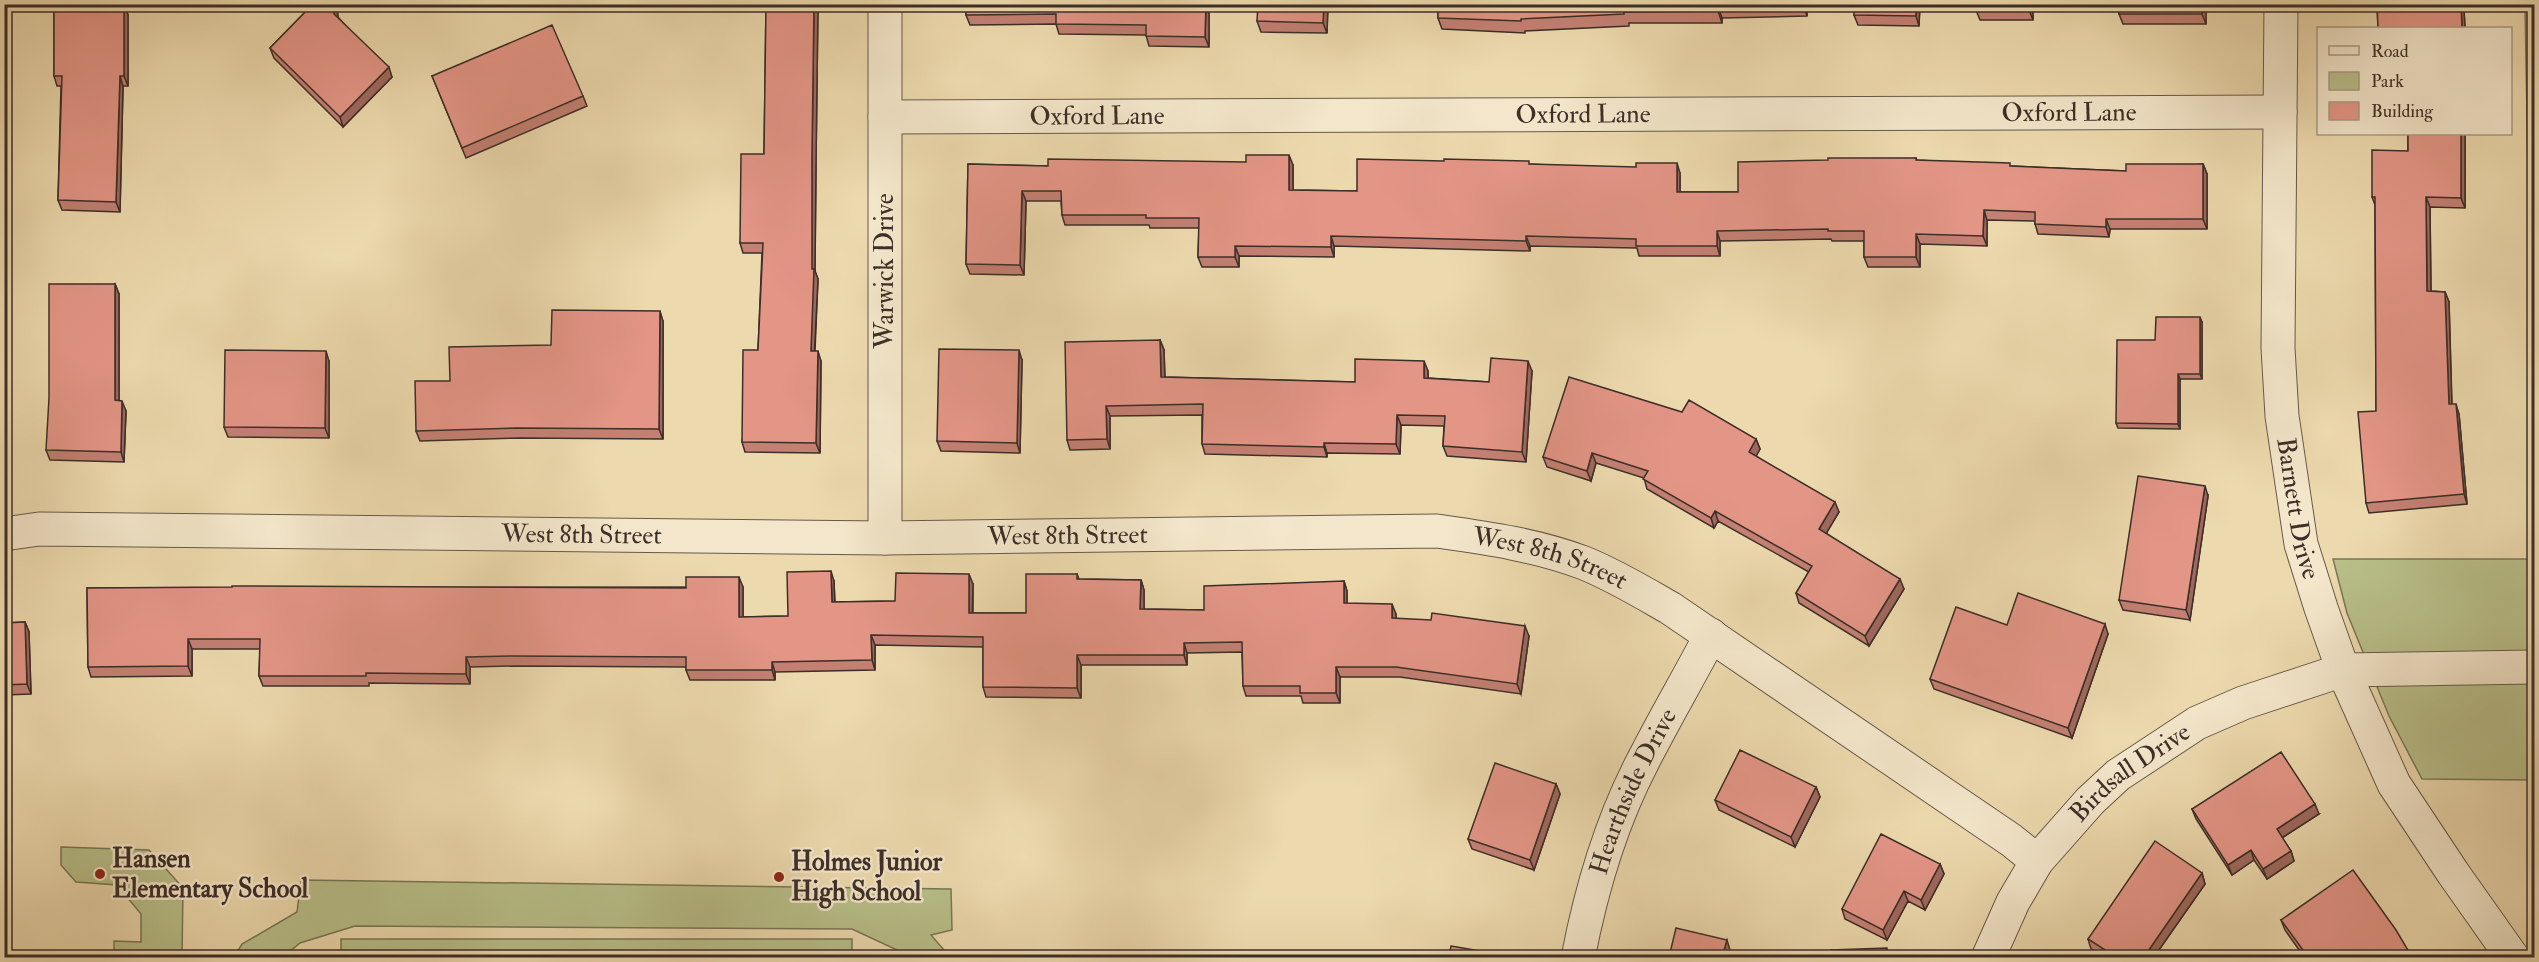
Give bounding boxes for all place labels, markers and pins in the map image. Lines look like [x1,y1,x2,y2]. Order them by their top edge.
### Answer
place label: Hansen Elementary School [112,843,309,906]
place label: Holmes Junior High School [791,846,943,909]
marker: Hansen Elementary School [93,867,107,881]
marker: Holmes Junior High School [772,870,786,884]

